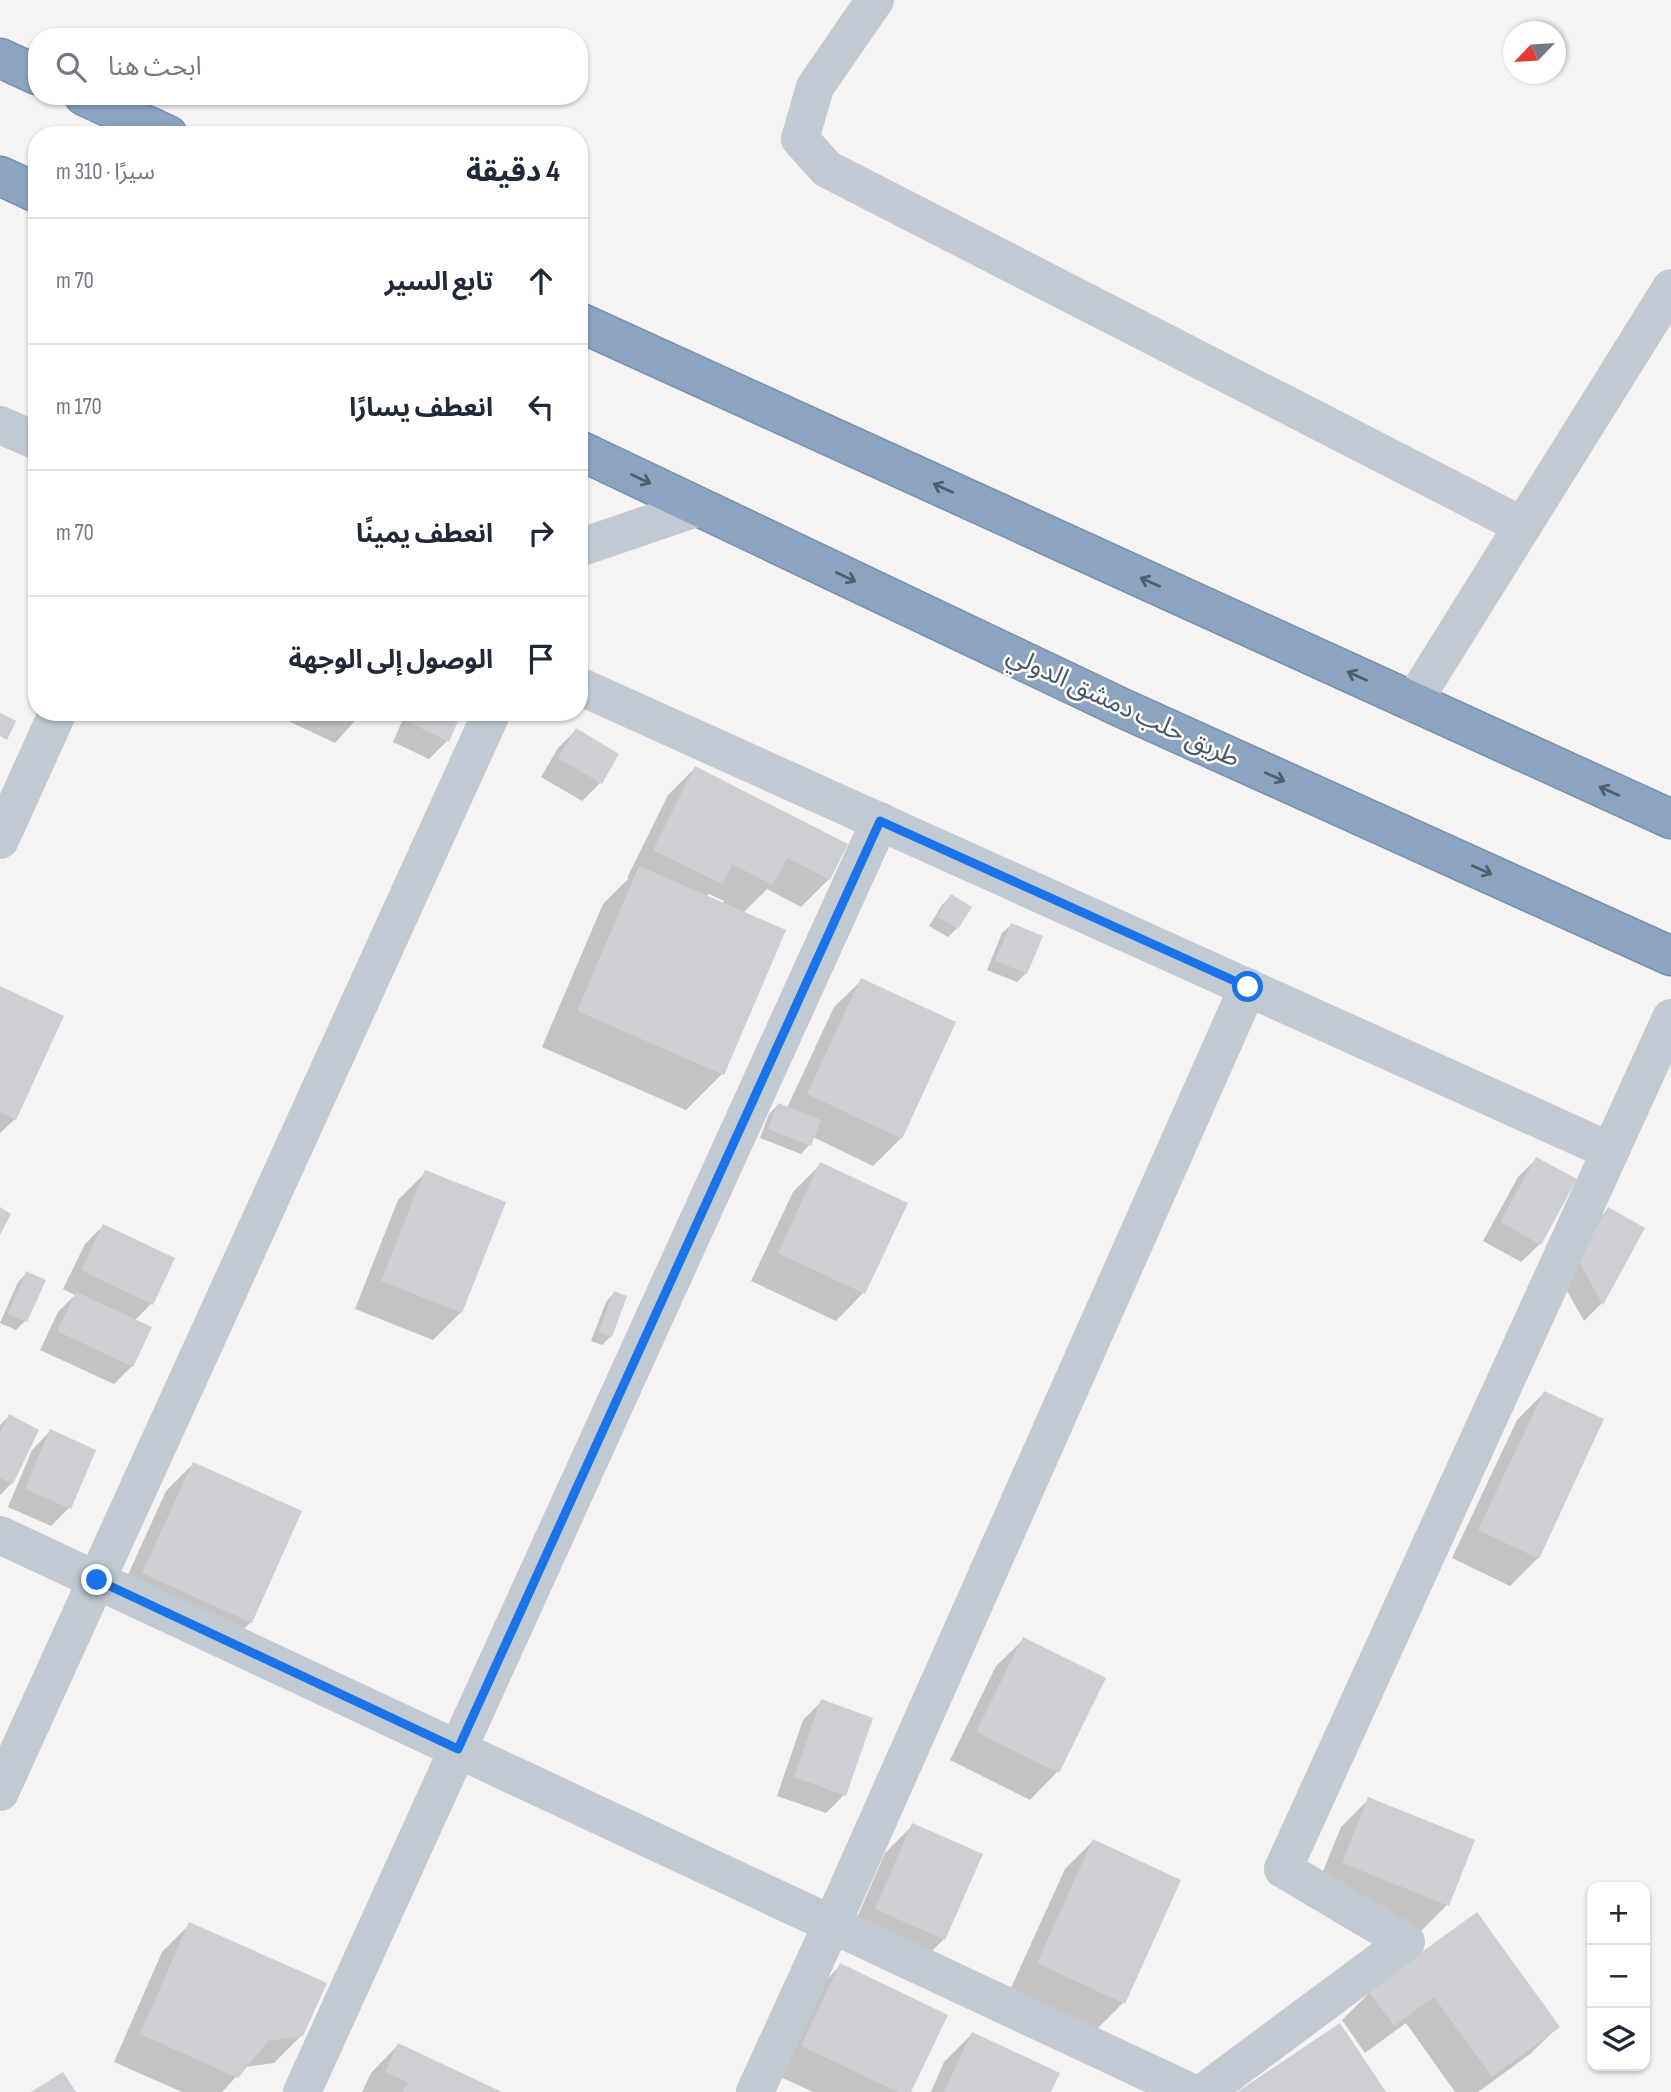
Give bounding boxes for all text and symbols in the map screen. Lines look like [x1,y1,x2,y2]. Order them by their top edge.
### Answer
north arrow [1503,21,1566,84]
search box [28,28,588,105]
icon: search [52,48,90,86]
text: ابحث هنا [108,52,202,83]
text: 4 دقيقة [466,154,560,190]
text: سيرًا · 310 m [56,158,155,186]
icon: ahead [522,262,560,300]
text: 70 m [56,267,94,295]
text: تابع السير [385,267,493,298]
icon: left [522,388,560,426]
text: 170 m [56,393,102,421]
text: انعطف يسارًا [349,393,493,424]
one-way arrow [630,473,651,487]
one-way arrow [933,481,954,494]
icon: right [522,514,560,552]
text: 70 m [56,519,94,547]
text: انعطف يمينًا [356,519,493,550]
one-way arrow [835,571,857,584]
one-way arrow [1140,575,1161,588]
street label: طريق حلب دمشق الدولي [1000,639,1244,777]
icon: arrive [522,640,560,678]
text: الوصول إلى الوجهة [289,645,493,676]
one-way arrow [1347,669,1368,682]
one-way arrow [1264,771,1285,784]
one-way arrow [1599,784,1620,797]
one-way arrow [1471,864,1492,877]
route start [1232,971,1263,1002]
route end [81,1564,112,1595]
map controls [1587,1882,1650,2071]
button: + [1587,1882,1650,1945]
button: − [1587,1945,1650,2008]
button: layers [1587,2008,1650,2071]

